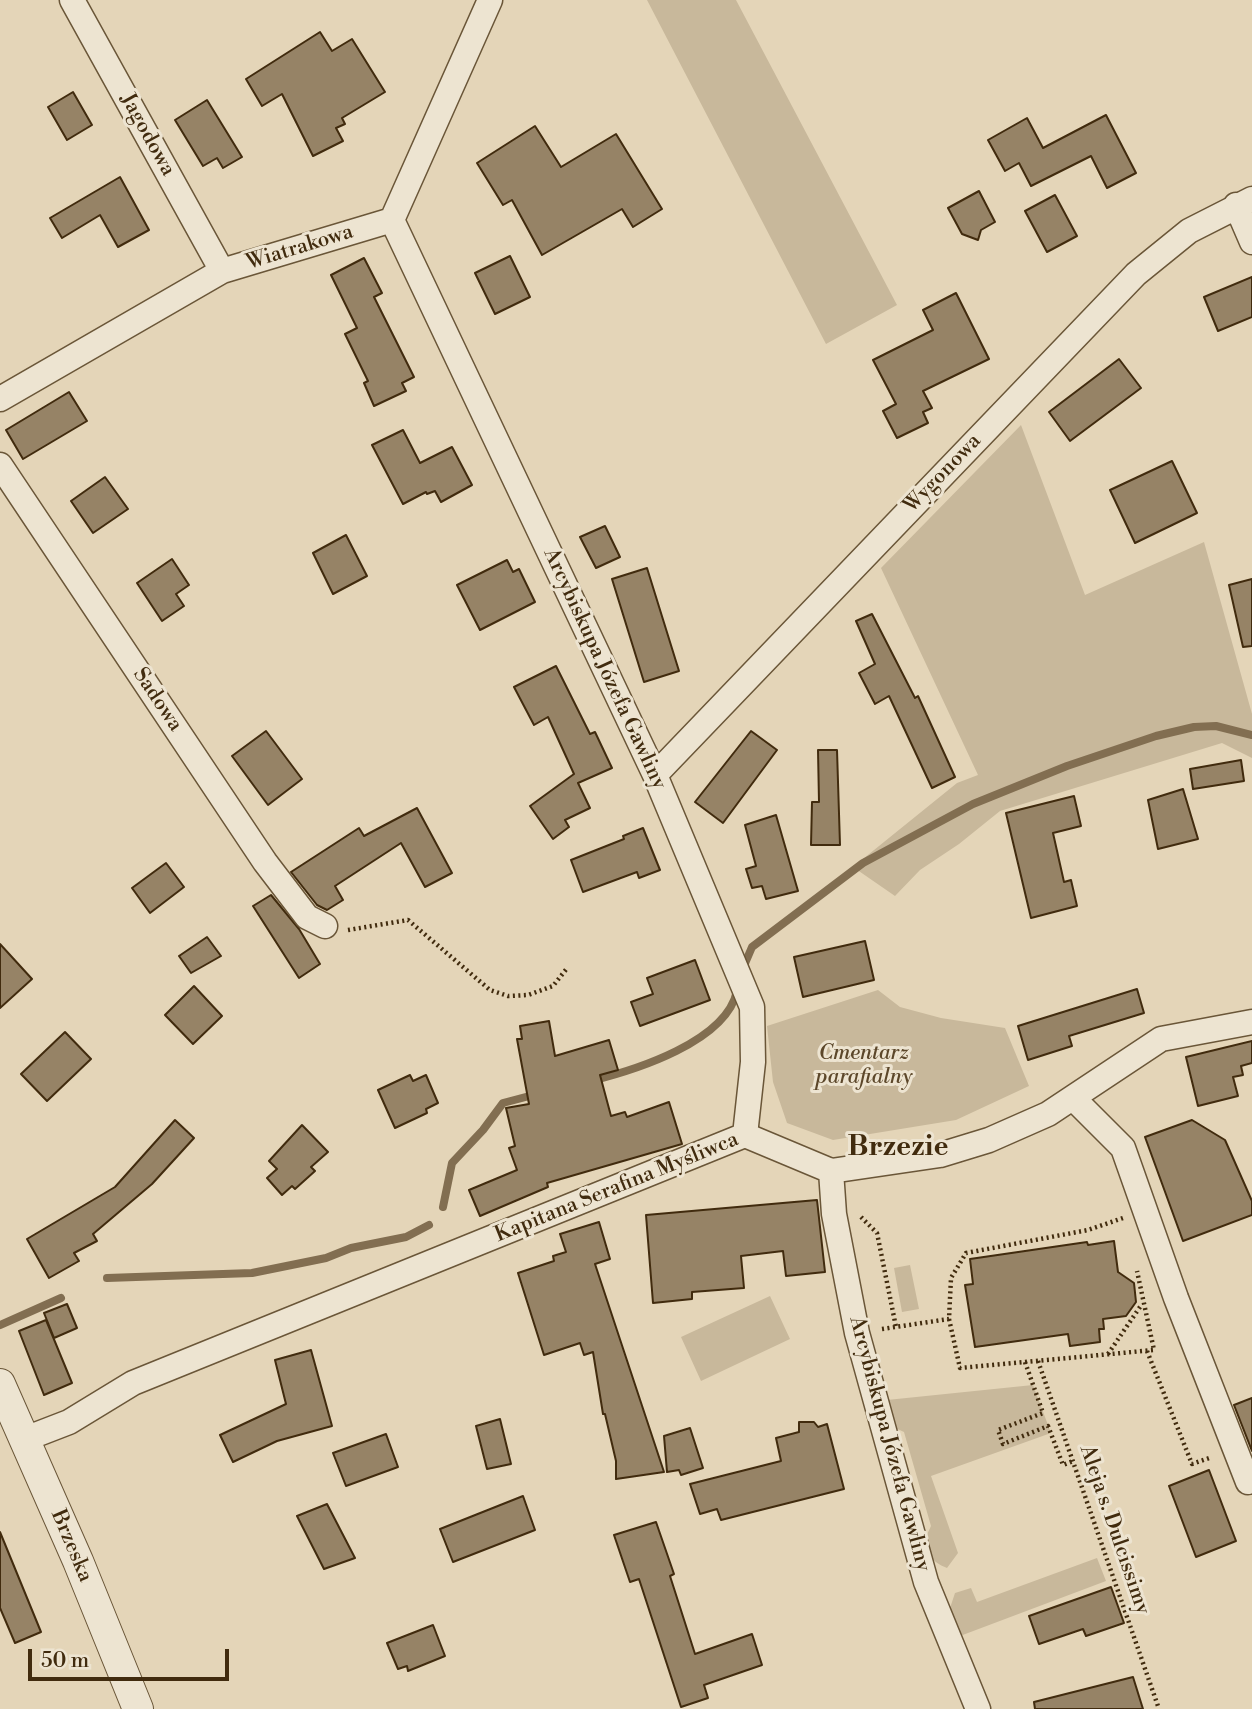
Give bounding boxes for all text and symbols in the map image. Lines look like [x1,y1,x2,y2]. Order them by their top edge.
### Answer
street label: Jagodowa [114,89,180,181]
street label: Wiatrakowa [244,220,356,276]
street label: Wygonowa [899,429,987,519]
street label: Arcybiskupa Józefa Gawliny [537,545,671,793]
street label: Sadowa [127,663,187,737]
park label: Cmentarz parafialny [816,1041,912,1091]
street label: Kapitana Serafina Myśliwca [491,1128,743,1248]
district label: Brzezie [848,1131,948,1165]
street label: Arcybiskupa Józefa Gawliny [843,1314,935,1574]
street label: Aleja s. Dulcissimy [1073,1442,1155,1618]
street label: Brzeska [45,1506,97,1586]
scale bar [32,1636,233,1680]
text: 50 m [41,1648,89,1674]

